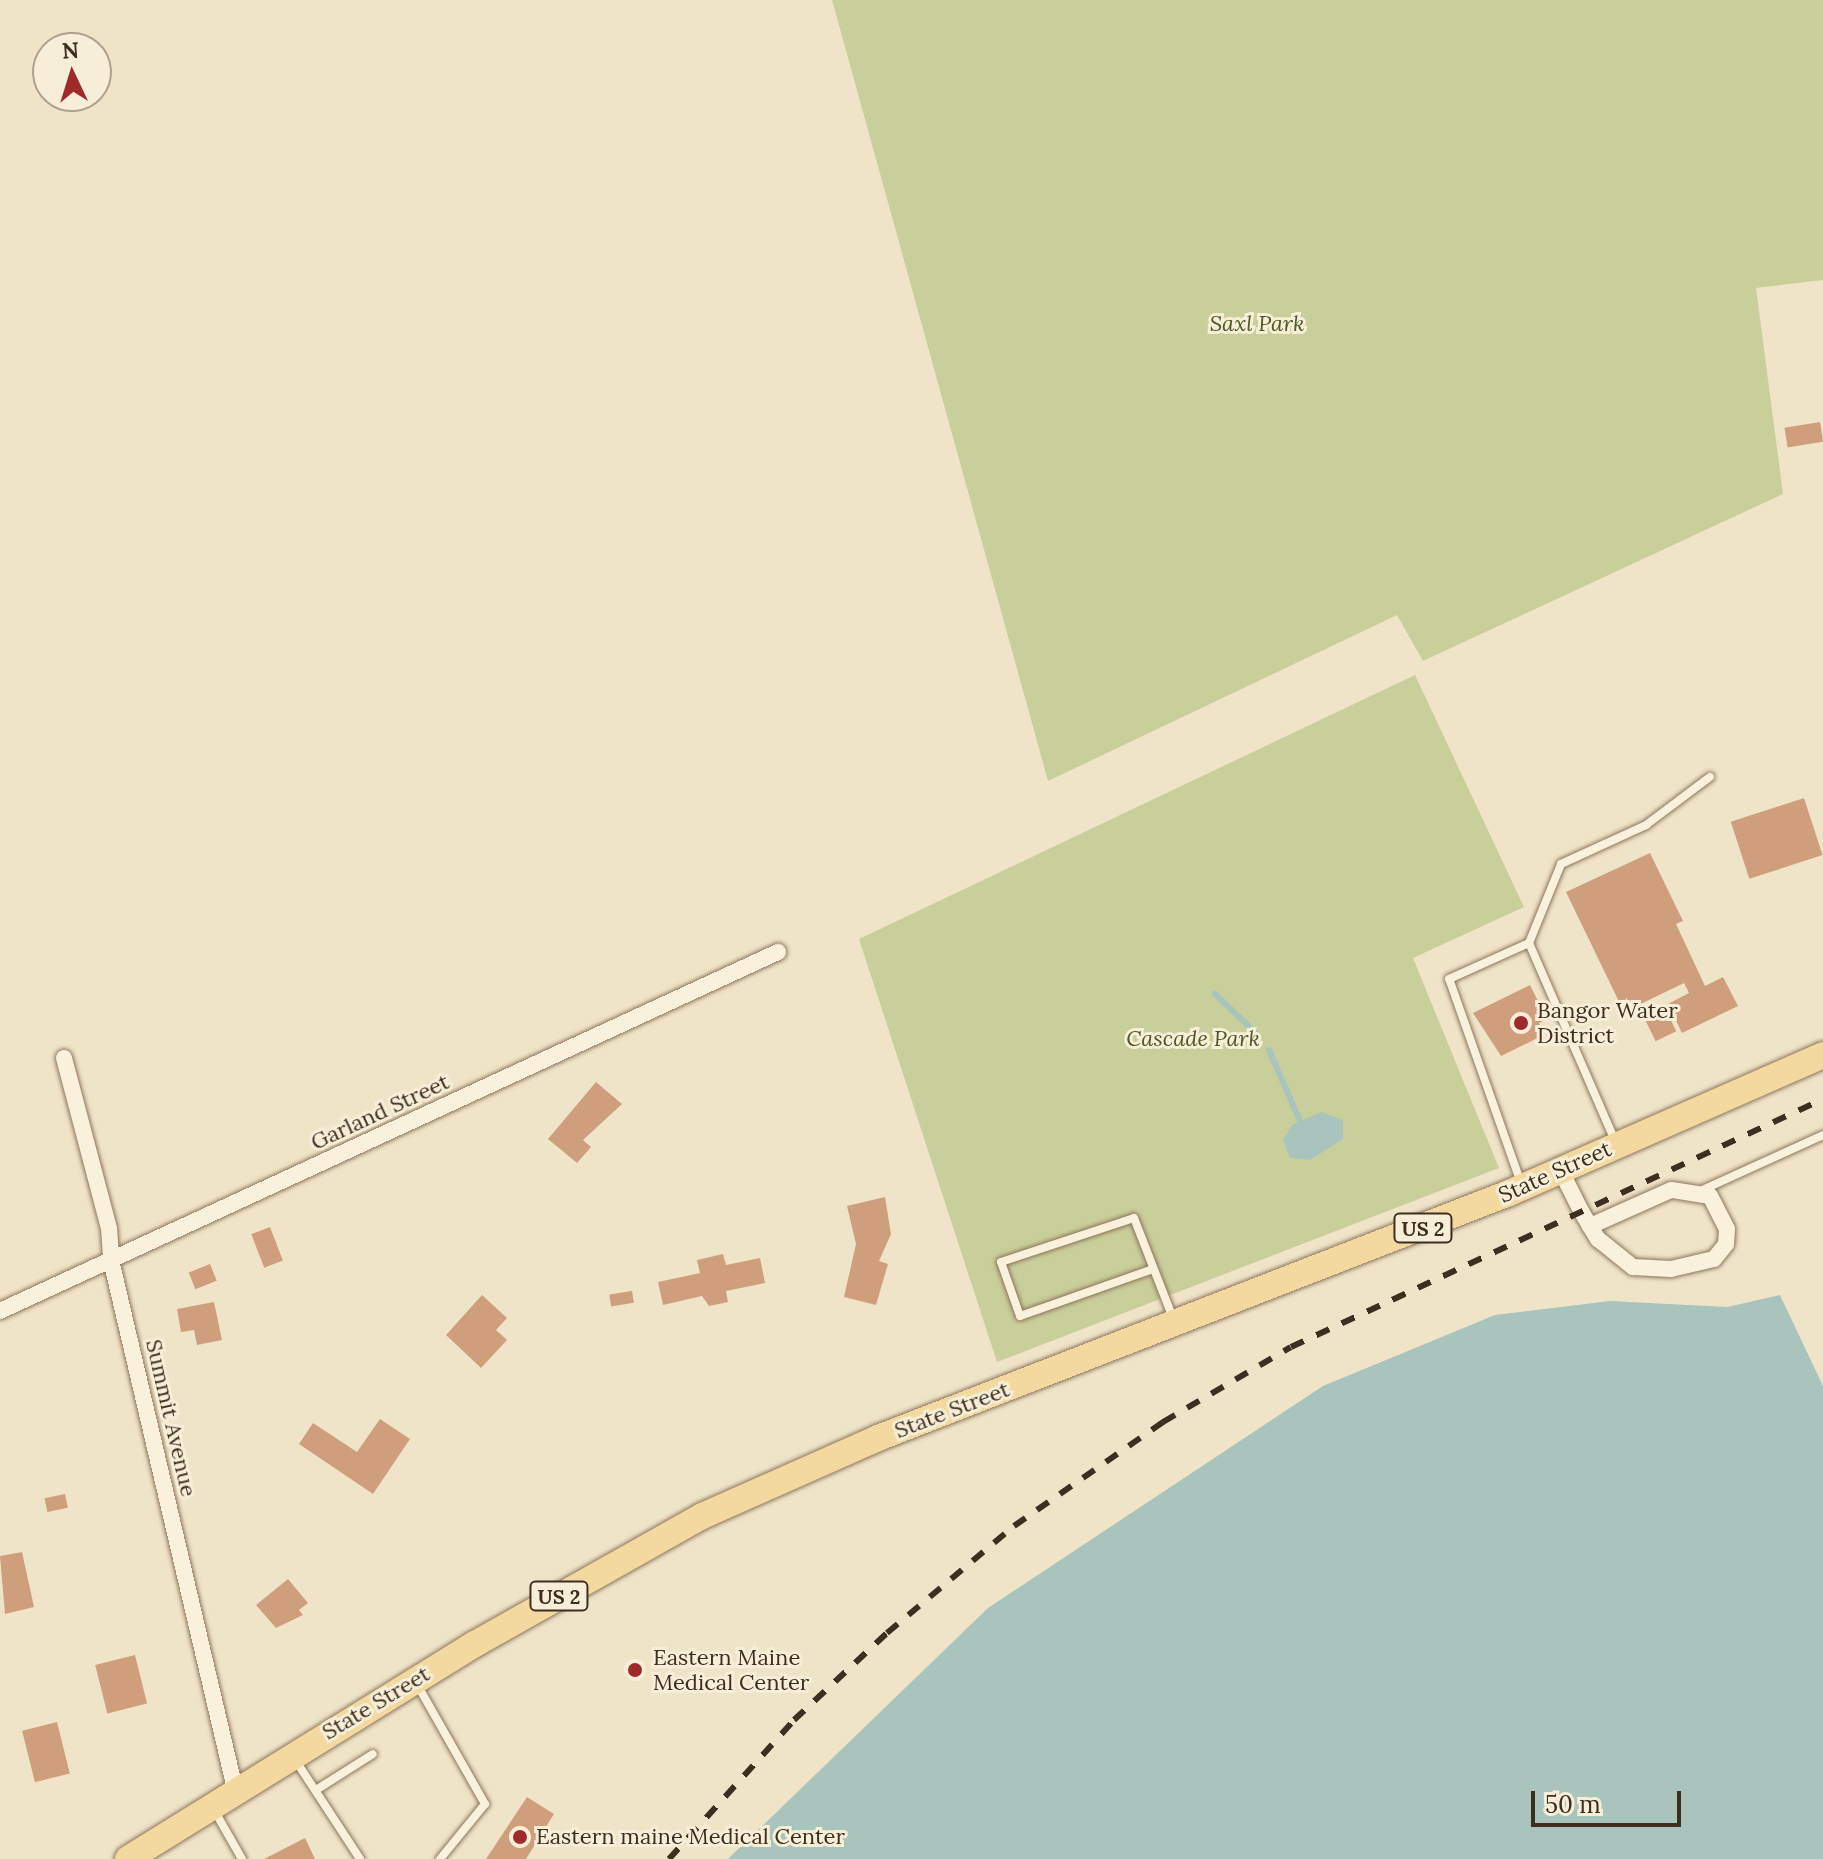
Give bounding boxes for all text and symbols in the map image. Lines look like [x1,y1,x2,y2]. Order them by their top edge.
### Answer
north arrow [32,32,112,112]
text: N [61,35,80,65]
park label: Saxl Park [1210,311,1304,337]
place label: Bangor Water District [1537,997,1678,1048]
marker: Bangor Water District [1512,1014,1530,1032]
park label: Cascade Park [1126,1026,1260,1052]
street label: Garland Street [307,1068,453,1156]
street label: State Street [1495,1135,1615,1209]
road number: US 2 [1393,1212,1453,1244]
street label: Summit Avenue [140,1337,202,1499]
street label: State Street [891,1376,1013,1444]
road number: US 2 [529,1580,589,1612]
place label: Eastern Maine Medical Center [653,1644,809,1696]
marker: Eastern Maine Medical Center [624,1659,646,1681]
street label: State Street [317,1661,435,1745]
scale bar [1535,1775,1685,1825]
text: 50 m [1545,1789,1601,1820]
place label: Eastern maine Medical Center [536,1824,845,1850]
marker: Eastern maine Medical Center [511,1828,529,1846]

